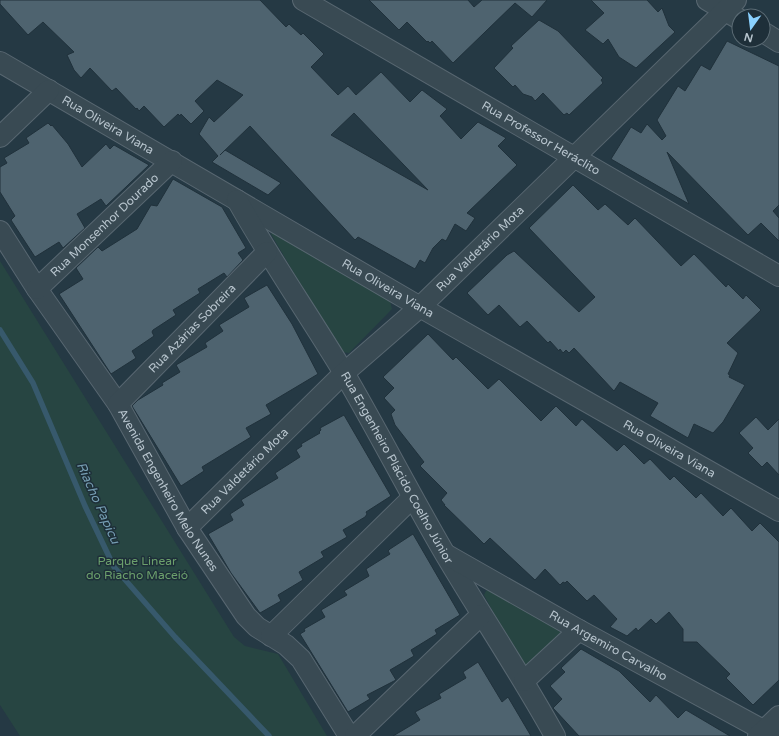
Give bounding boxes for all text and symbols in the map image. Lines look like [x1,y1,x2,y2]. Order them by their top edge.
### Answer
north arrow [731,8,771,48]
text: N [743,30,755,45]
street label: Rua Oliveira Viana [60,93,156,157]
street label: Rua Professor Heráclito [479,98,602,178]
street label: Rua Monsenhor Dourado [48,171,161,280]
street label: Rua Valdetário Mota [433,203,527,294]
street label: Rua Oliveira Viana [339,256,436,320]
street label: Rua Azárias Sobreira [146,281,239,376]
street label: Rua Engenheiro Plácido Coelho Júnior [338,369,456,567]
street label: Avenida Engenheiro Melo Nunes [115,406,221,574]
street label: Rua Oliveira Viana [621,417,718,480]
street label: Rua Valdetário Mota [198,425,291,517]
water label: Riacho Papicu [73,460,124,547]
park label: Parque Linear do Riacho Maceió [86,554,188,582]
street label: Rua Argemiro Carvalho [547,608,670,684]

